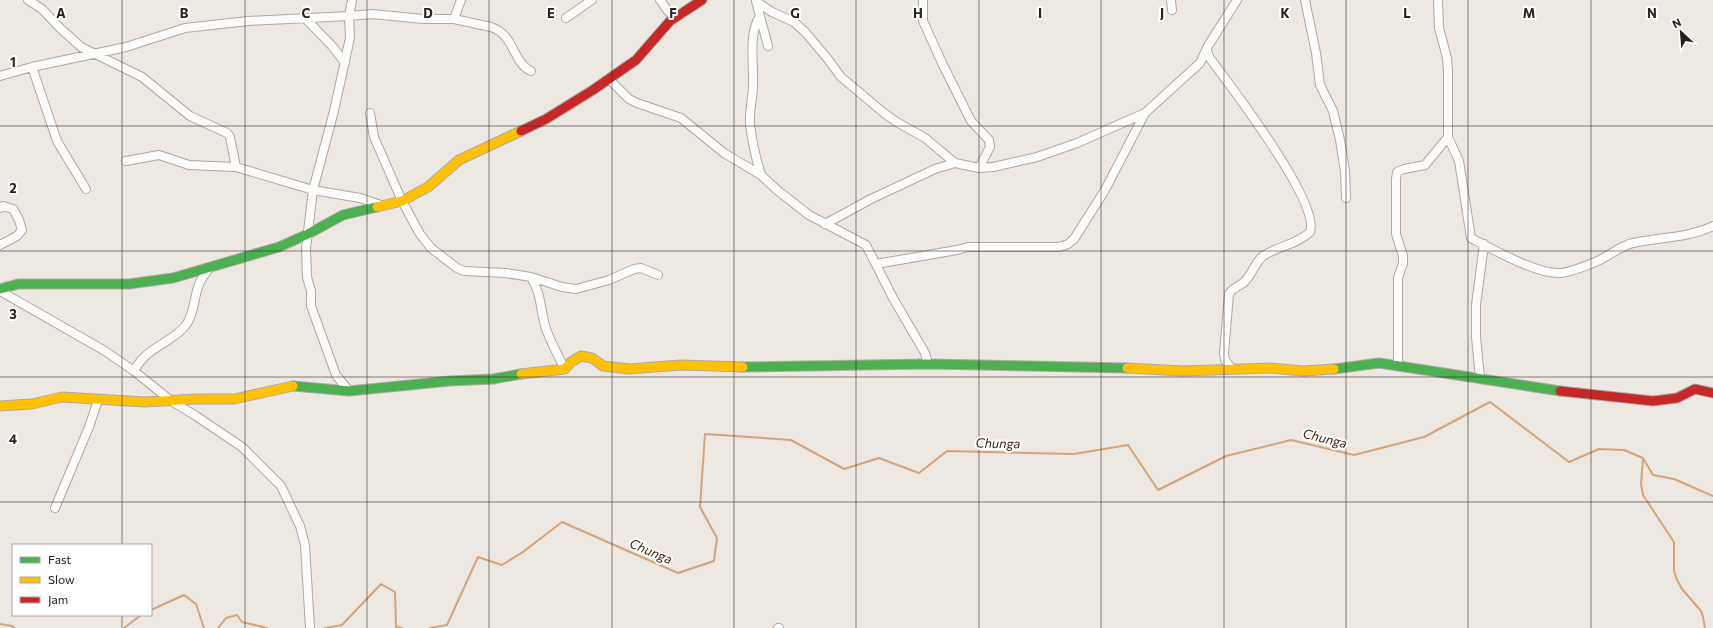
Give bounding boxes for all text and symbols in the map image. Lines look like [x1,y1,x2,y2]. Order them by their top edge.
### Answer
text: A [56,5,66,21]
text: B [180,5,189,21]
text: C [302,5,311,21]
text: D [423,5,433,21]
text: E [547,5,555,21]
text: F [669,5,677,21]
text: G [790,5,800,21]
text: H [913,5,923,21]
text: I [1038,5,1042,21]
text: J [1160,5,1164,21]
text: K [1280,5,1290,21]
text: L [1403,5,1411,21]
text: M [1523,5,1535,21]
text: N [1647,5,1657,21]
north arrow [1661,12,1701,52]
text: N [1670,15,1683,30]
text: 1 [10,54,16,70]
text: 2 [9,180,17,196]
text: 3 [9,306,17,322]
water label: Chunga [1301,425,1349,451]
text: 4 [9,431,17,447]
water label: Chunga [975,435,1021,451]
water label: Chunga [627,535,675,567]
legend [12,544,152,616]
text: Fast [48,552,71,566]
text: Slow [48,572,75,586]
text: Jam [48,592,68,607]

